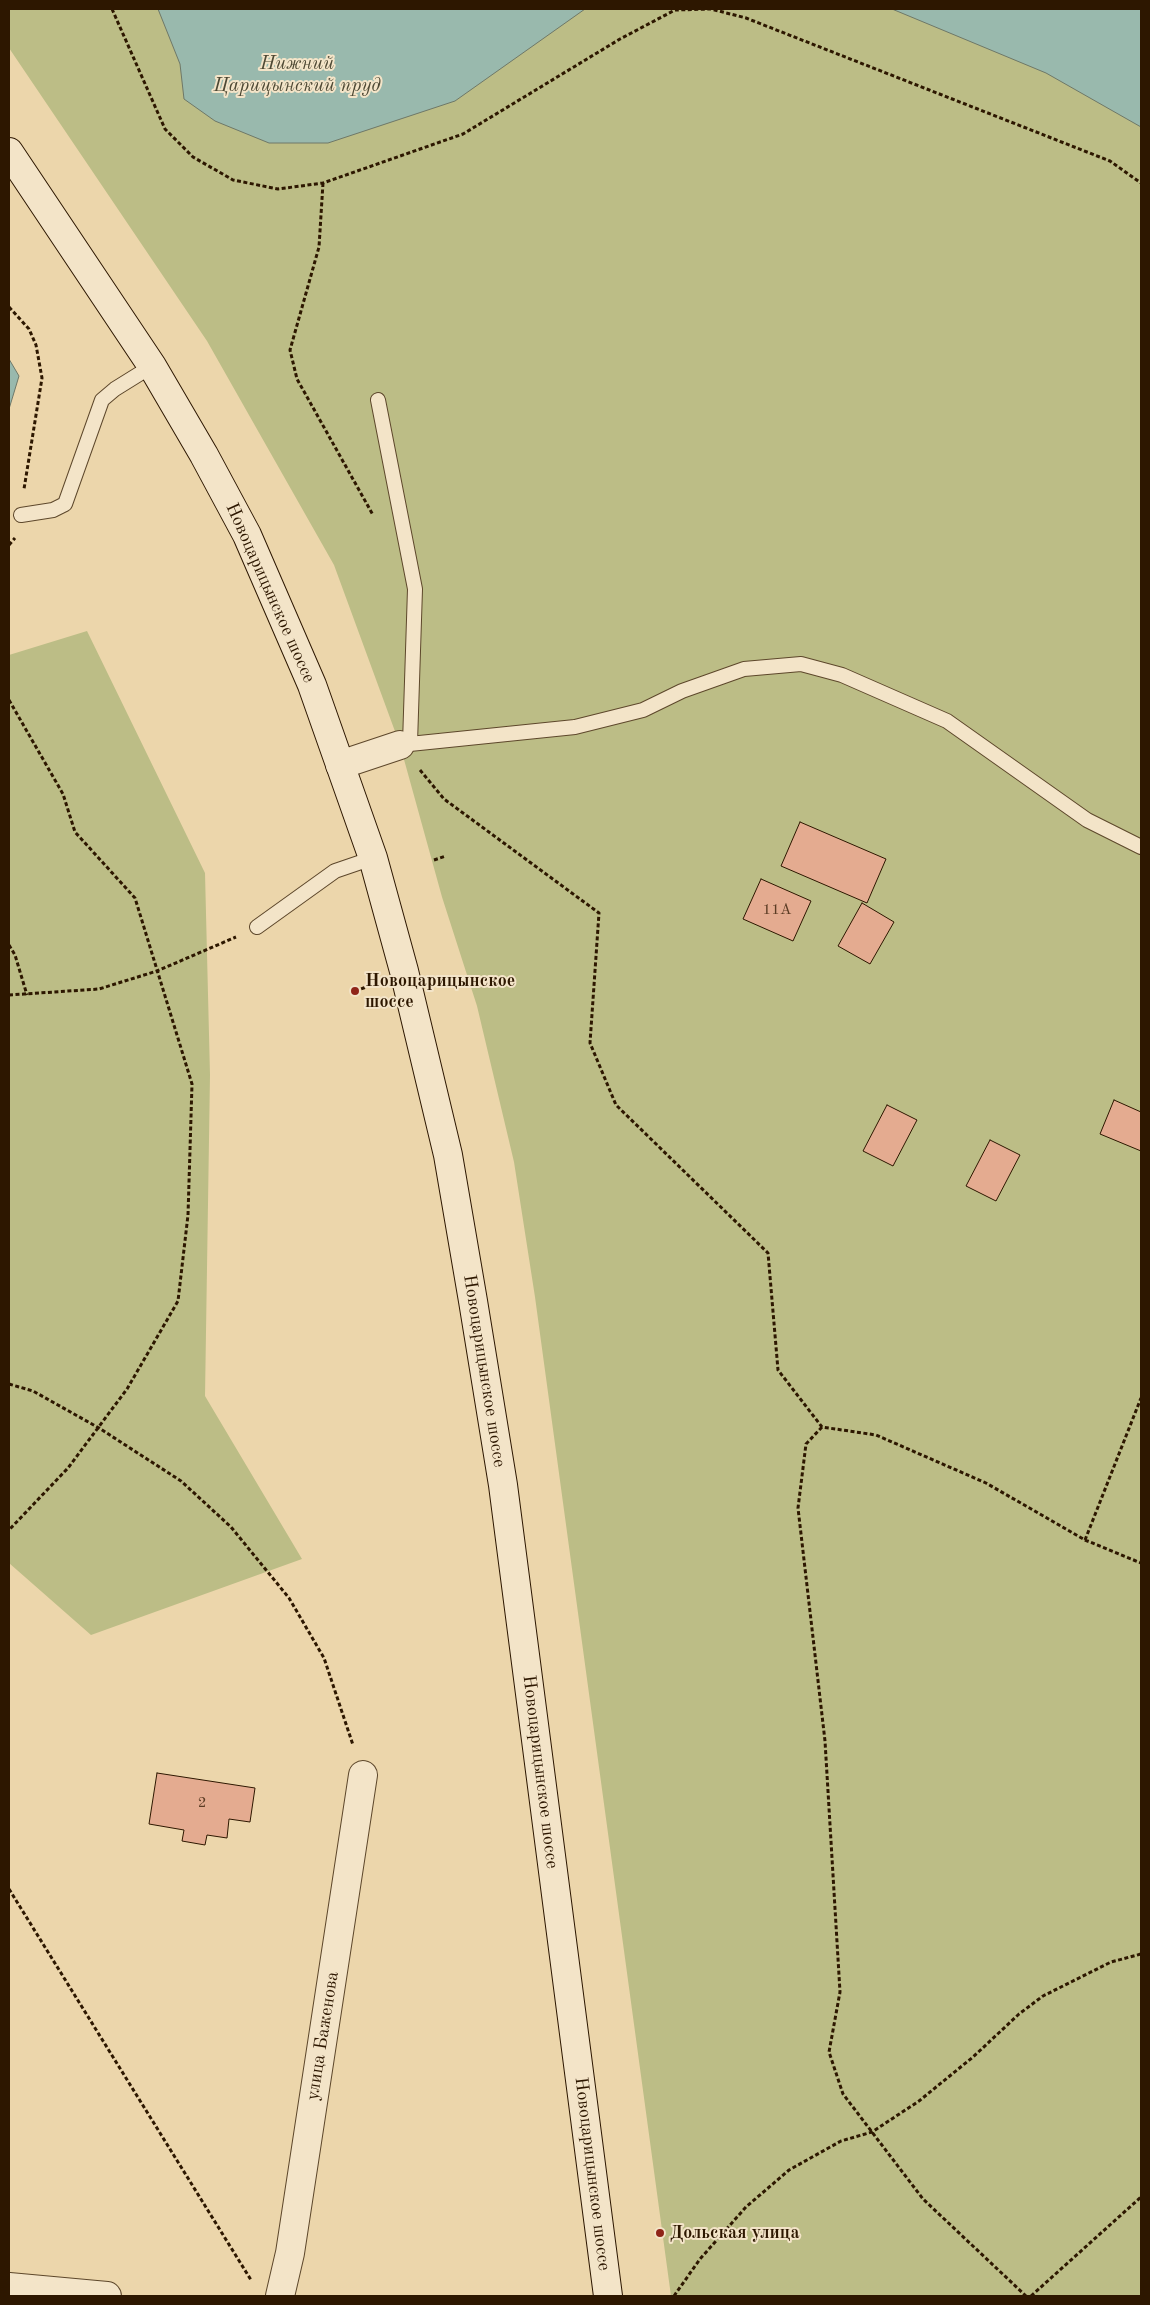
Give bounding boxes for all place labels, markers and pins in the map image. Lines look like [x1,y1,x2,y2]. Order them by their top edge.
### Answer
place label: Новоцарицынское шоссе [365,970,515,1012]
marker: Новоцарицынское шоссе [349,985,361,997]
place label: Дольская улица [670,2222,800,2244]
marker: Дольская улица [654,2227,666,2239]

